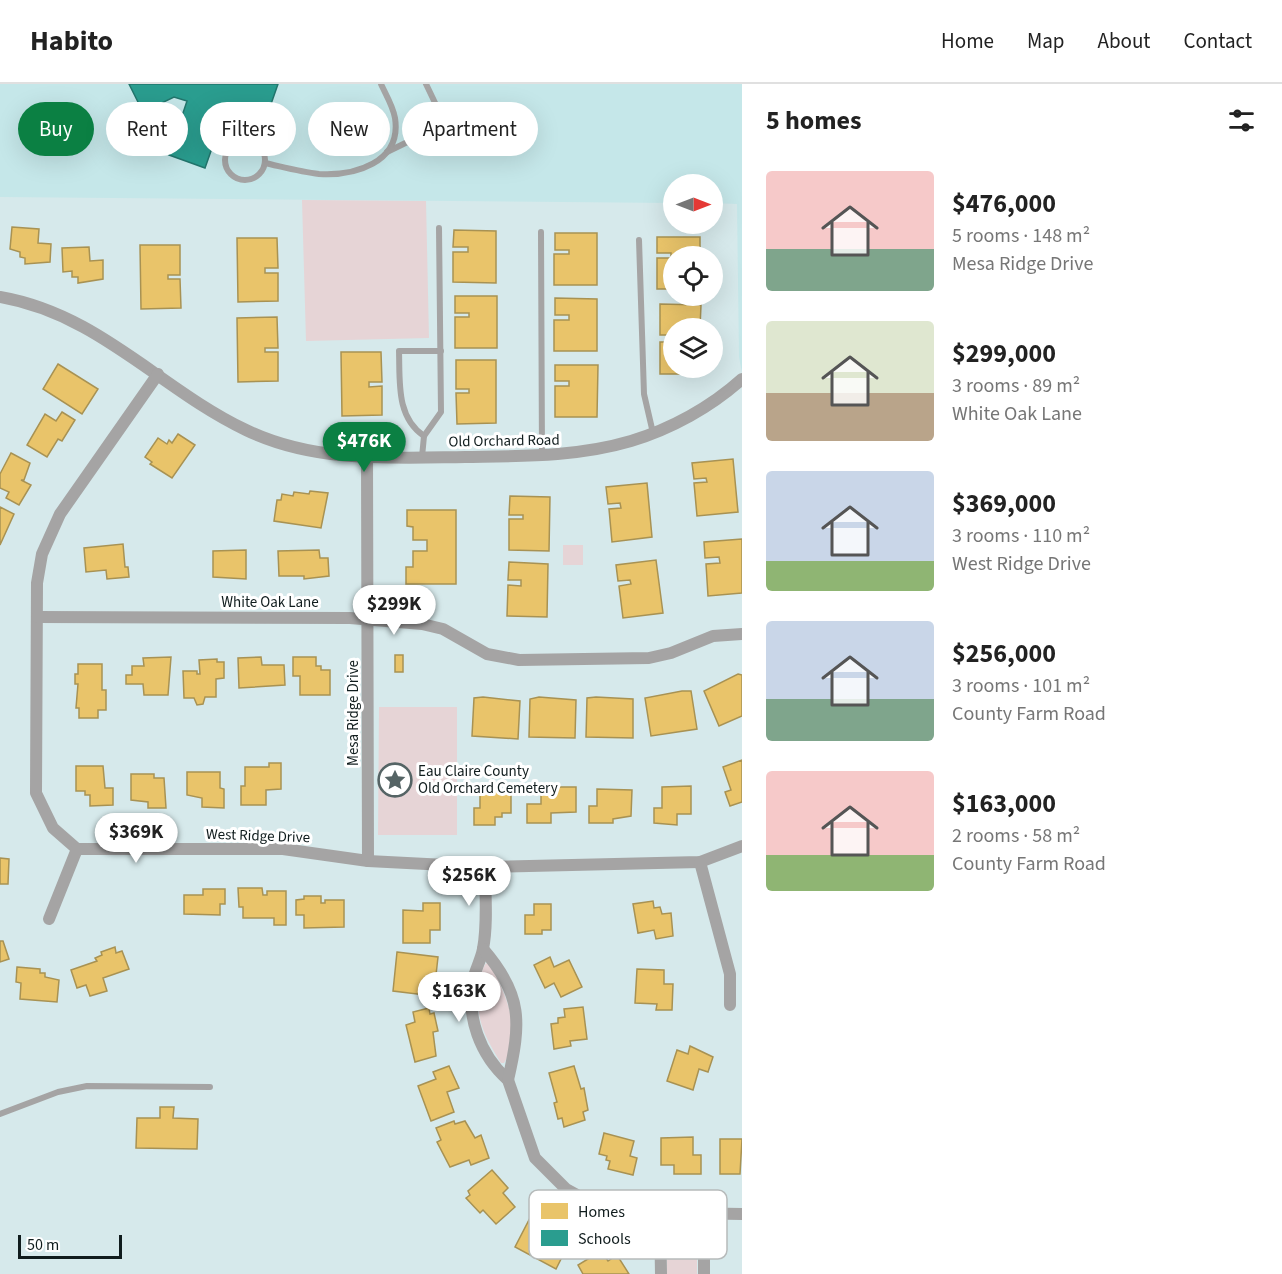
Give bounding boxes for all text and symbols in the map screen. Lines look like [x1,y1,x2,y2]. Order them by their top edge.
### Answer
text: Habito [30,21,113,61]
text: Home [941,26,994,56]
text: Map [1027,26,1065,56]
text: About [1098,26,1150,56]
text: Contact [1183,26,1252,56]
chip: Buy [18,102,94,156]
chip: Rent [106,102,188,156]
chip: Filters [200,102,296,156]
chip: New [308,102,390,156]
chip: Apartment [402,102,538,156]
text: 5 homes [766,102,861,139]
icon: filters [1225,104,1258,137]
north arrow [663,174,723,234]
map controls [663,174,723,378]
text: $476,000 [952,185,1056,222]
icon: home [814,195,886,267]
text: 5 rooms · 148 m² [952,222,1090,250]
button: locate [663,246,723,306]
text: Mesa Ridge Drive [952,250,1093,278]
button: layers [663,318,723,378]
text: $299,000 [952,335,1056,372]
icon: home [814,345,886,417]
text: 3 rooms · 89 m² [952,372,1080,400]
text: White Oak Lane [952,400,1082,428]
pin: $476K [322,422,406,473]
text: $476K [337,427,391,455]
street label: Old Orchard Road [448,430,560,452]
text: $369,000 [952,485,1056,522]
icon: home [814,495,886,567]
text: 3 rooms · 110 m² [952,522,1090,550]
text: West Ridge Drive [952,550,1091,578]
pin: $299K [352,585,436,636]
text: $299K [367,590,421,618]
street label: White Oak Lane [221,592,319,613]
text: $256,000 [952,635,1056,672]
icon: home [814,645,886,717]
street label: Mesa Ridge Drive [343,660,364,766]
text: 3 rooms · 101 m² [952,672,1090,700]
text: County Farm Road [952,700,1106,728]
place label: Eau Claire County Old Orchard Cemetery [418,761,558,799]
place icon: Eau Claire County Old Orchard Cemetery [377,762,413,798]
text: $163,000 [952,785,1056,822]
icon: home [814,795,886,867]
pin: $369K [94,813,178,864]
text: $369K [109,818,163,846]
text: 2 rooms · 58 m² [952,822,1080,850]
street label: West Ridge Drive [206,824,310,848]
text: County Farm Road [952,850,1106,878]
pin: $256K [427,856,511,907]
text: $256K [442,861,496,889]
pin: $163K [417,972,501,1023]
text: $163K [432,977,486,1005]
legend [529,1190,727,1259]
text: Homes [578,1201,625,1223]
text: Schools [578,1228,631,1250]
scale bar [18,1232,122,1260]
text: 50 m [27,1234,59,1256]

